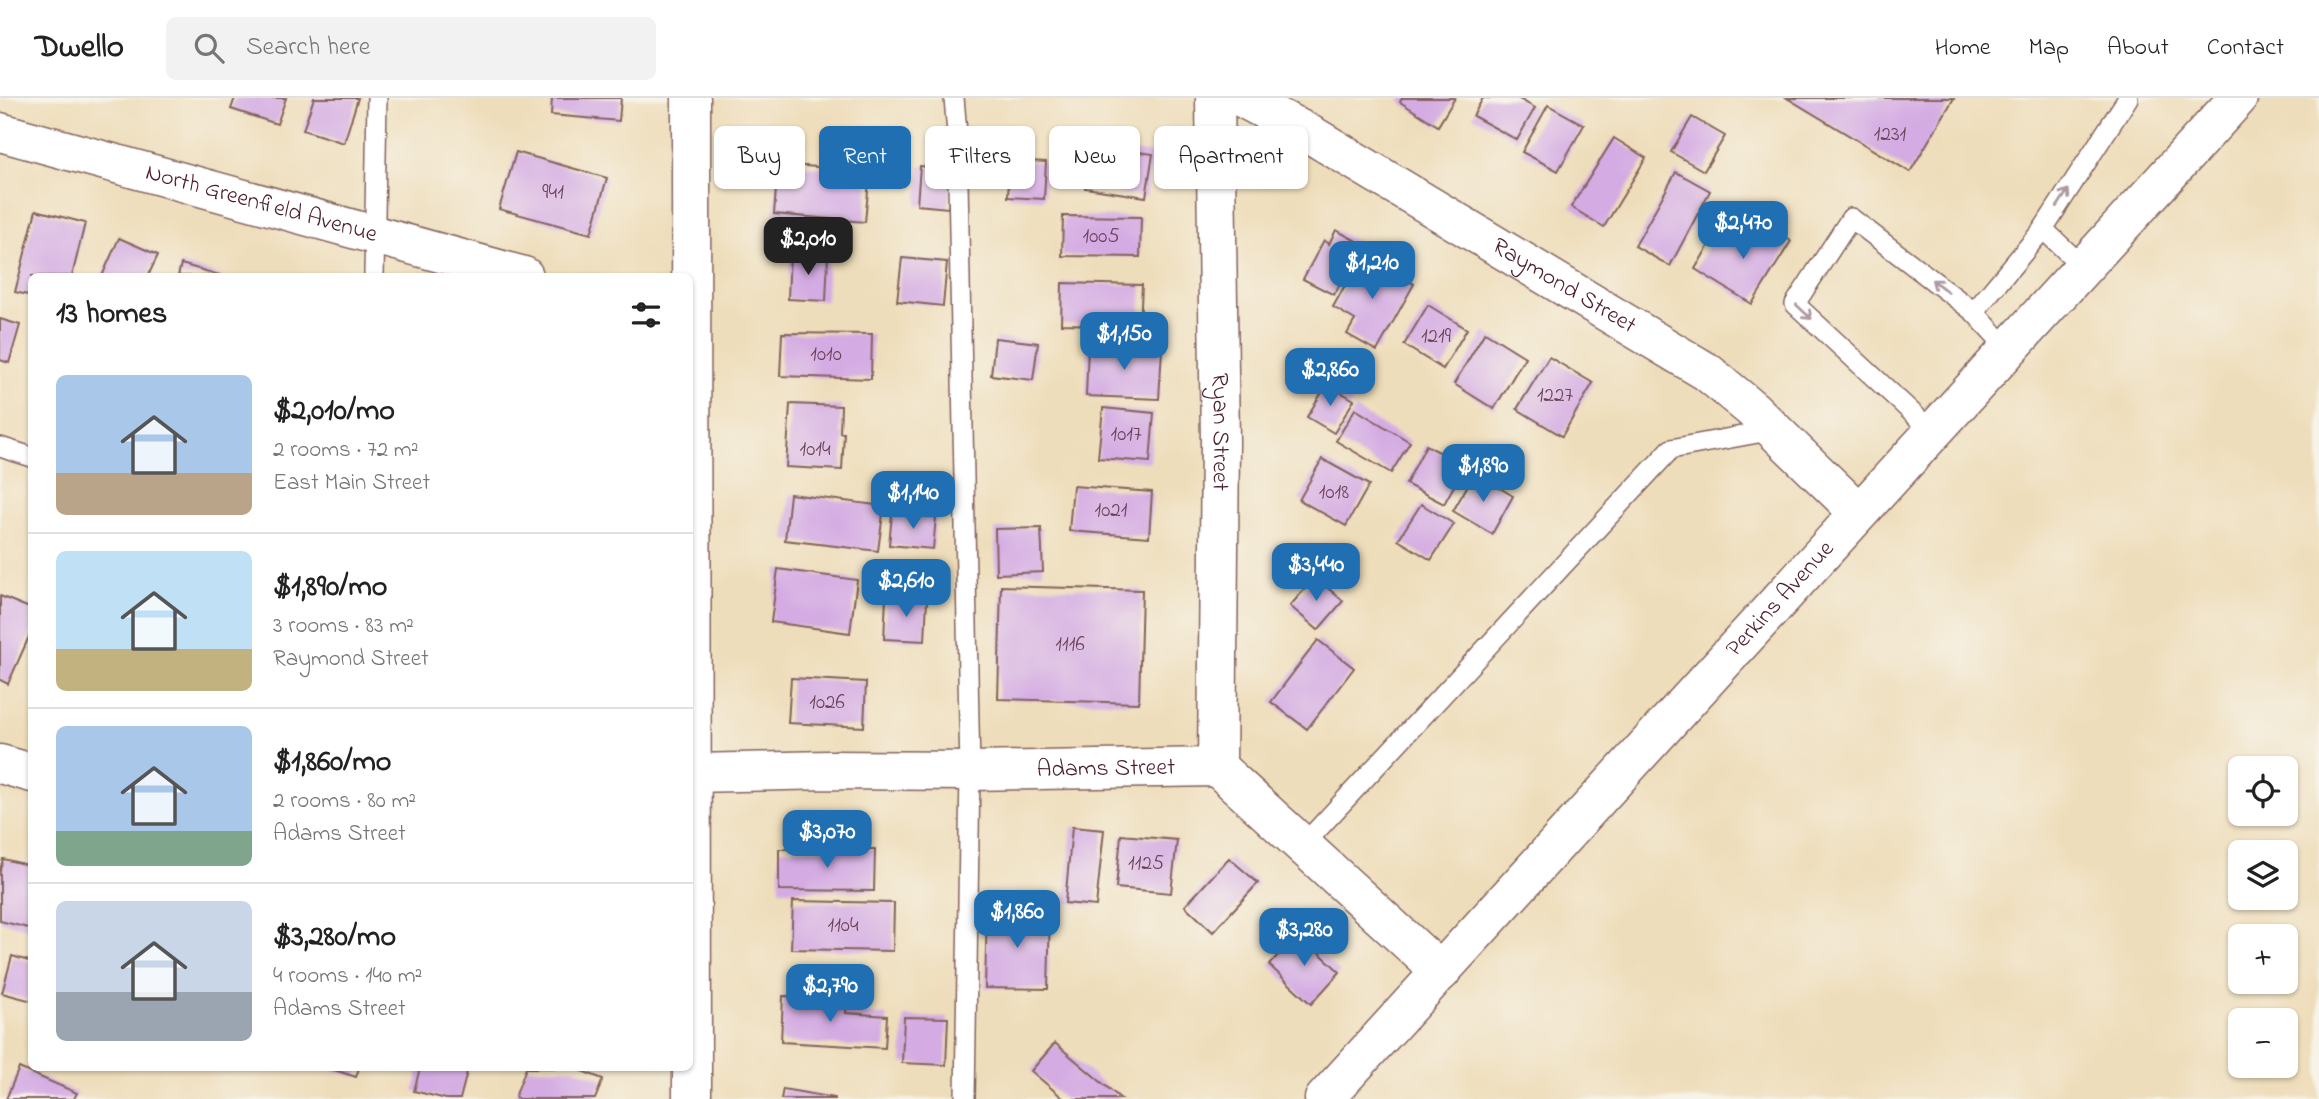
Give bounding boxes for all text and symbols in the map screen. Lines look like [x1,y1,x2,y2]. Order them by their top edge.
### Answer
search box [166,17,656,80]
text: Dwello [35,24,124,72]
icon: search [190,29,228,67]
text: Search here [246,29,370,67]
text: Home [1935,31,1991,66]
text: Map [2029,31,2069,66]
text: About [2107,31,2169,66]
text: Contact [2207,31,2284,66]
house number: 1231 [1874,120,1907,150]
chip: Buy [714,126,805,189]
chip: Rent [819,126,911,189]
chip: Filters [925,126,1035,189]
chip: New [1049,126,1140,189]
chip: Apartment [1154,126,1308,189]
street label: North Greenfield Avenue [141,155,381,252]
house number: 941 [542,178,564,208]
one-way arrow [2055,189,2070,208]
pin: $2,470 [1686,202,1800,261]
text: $2,470 [1714,207,1772,240]
pin: $2,010 [751,218,865,277]
house number: 1005 [1083,222,1119,252]
text: $2,010 [780,223,836,256]
street label: Raymond Street [1485,229,1643,343]
pin: $1,210 [1315,242,1429,301]
text: $1,210 [1345,247,1399,280]
one-way arrow [1932,279,1950,294]
text: 13 homes [56,293,167,337]
icon: filters [627,296,665,334]
one-way arrow [1795,304,1813,320]
pin: $1,150 [1067,313,1181,372]
text: $1,150 [1096,318,1152,351]
house number: 1219 [1421,322,1452,352]
house number: 1010 [810,340,842,370]
pin: $2,860 [1273,348,1387,408]
text: $2,860 [1301,354,1359,387]
street label: Ryan Street [1201,373,1238,491]
house number: 1227 [1537,381,1573,411]
text: $2,010/mo [273,390,395,434]
icon: home [112,403,196,487]
house number: 1017 [1110,420,1142,450]
text: 2 rooms · 72 m² [273,434,419,467]
house number: 1014 [799,435,831,465]
pin: $1,890 [1426,444,1540,504]
text: $1,890 [1458,450,1508,483]
text: East Main Street [273,467,430,500]
pin: $1,140 [856,472,970,531]
text: $1,140 [887,477,939,510]
house number: 1018 [1319,478,1349,508]
house number: 1021 [1095,496,1128,526]
street label: Perkins Avenue [1718,533,1843,665]
pin: $3,440 [1259,544,1373,603]
text: $3,440 [1288,549,1344,582]
pin: $2,610 [849,560,963,619]
text: $2,610 [878,565,934,598]
text: $1,890/mo [273,566,387,610]
icon: home [112,579,196,663]
text: 3 rooms · 83 m² [273,610,414,643]
house number: 1116 [1055,630,1085,660]
text: Raymond Street [273,643,429,676]
house number: 1026 [809,688,845,718]
text: $1,860/mo [273,741,391,785]
street label: Adams Street [1036,750,1176,787]
icon: home [112,754,196,838]
map controls [2228,756,2298,1078]
button: locate [2228,756,2298,826]
text: 2 rooms · 80 m² [273,785,416,818]
pin: $3,070 [770,810,884,870]
text: $3,070 [799,816,855,849]
text: Adams Street [273,818,406,851]
button: layers [2228,840,2298,910]
house number: 1125 [1128,849,1164,879]
pin: $1,860 [960,890,1074,950]
text: $1,860 [990,896,1044,929]
pin: $3,280 [1247,908,1361,968]
house number: 1104 [827,911,859,941]
text: $3,280 [1275,914,1333,947]
text: $3,280/mo [273,916,396,960]
button: + [2228,924,2298,994]
icon: home [112,929,196,1013]
text: 4 rooms · 140 m² [273,960,422,993]
pin: $2,790 [773,964,887,1024]
text: $2,790 [802,970,858,1003]
text: Adams Street [273,993,406,1026]
button: − [2228,1008,2298,1078]

